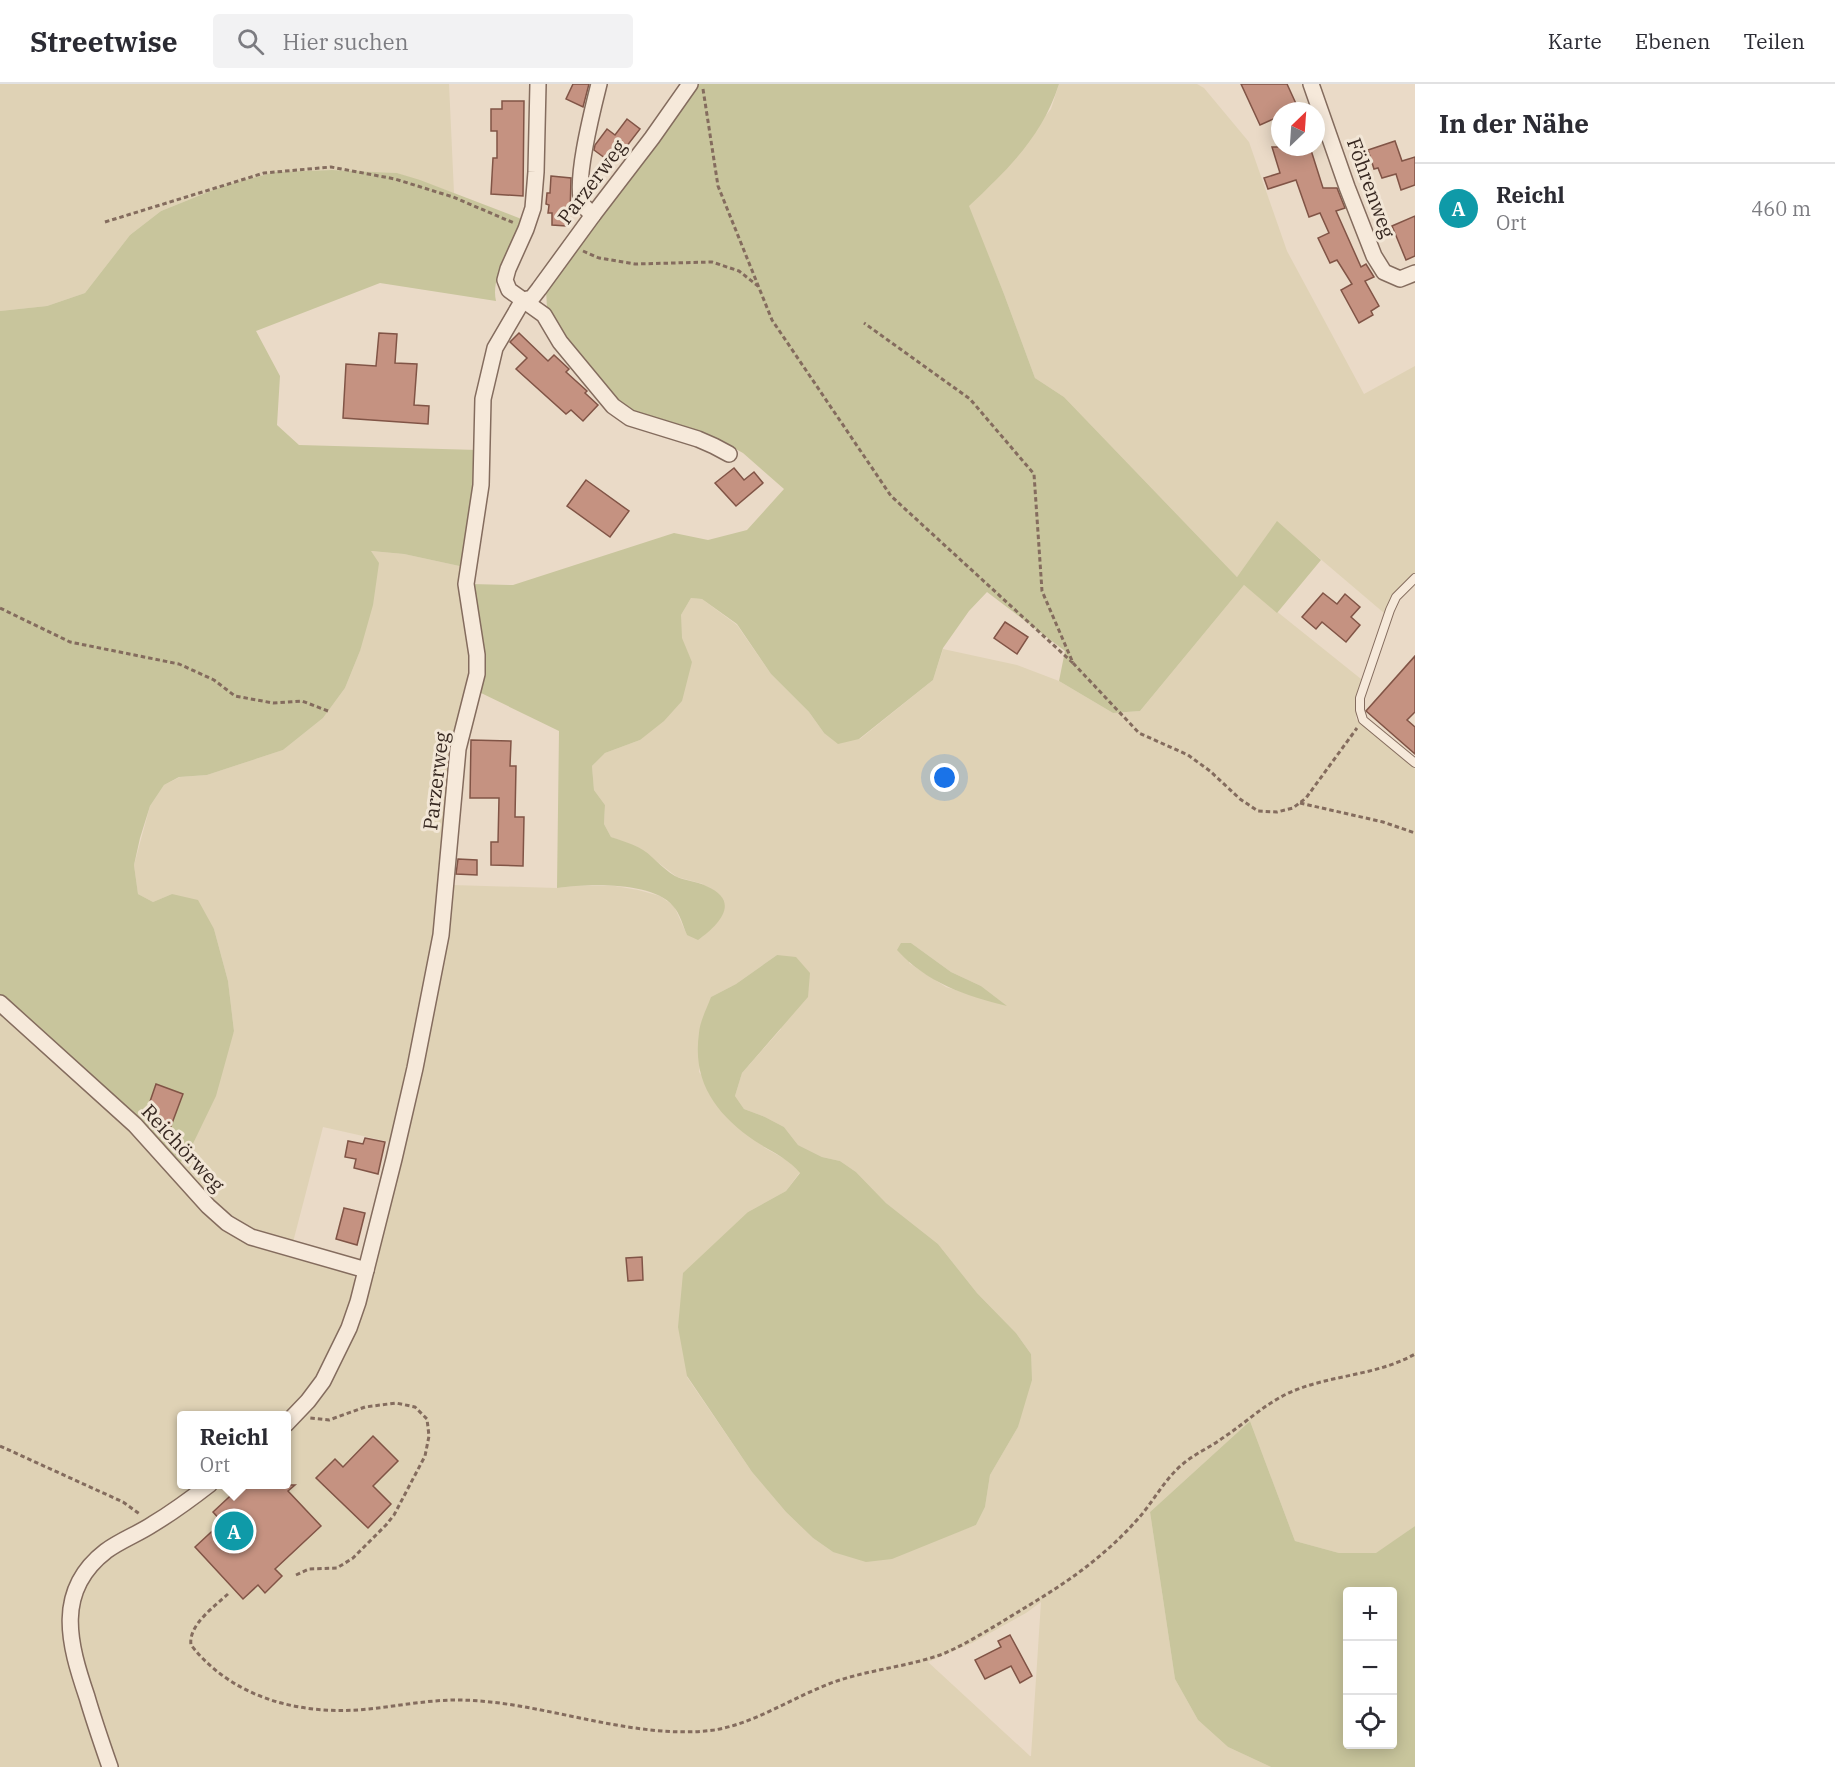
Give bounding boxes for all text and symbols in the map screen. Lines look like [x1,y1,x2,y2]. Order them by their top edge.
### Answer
search box [213,14,633,68]
text: Streetwise [30,23,177,60]
icon: search [234,25,267,58]
text: Hier suchen [282,27,409,56]
text: Karte [1548,27,1602,55]
text: Ebenen [1635,27,1710,55]
text: Teilen [1743,27,1805,55]
north arrow [1271,102,1325,156]
text: In der Nähe [1439,106,1589,140]
street label: Parzerweg [551,134,632,229]
street label: Föhrenweg [1341,134,1402,242]
text: Reichl [1496,180,1565,209]
text: A [1452,195,1465,222]
text: 460 m [1751,195,1811,222]
text: Ort [1496,209,1526,236]
street label: Parzerweg [416,730,455,832]
your location [930,763,959,792]
street label: Reichörweg [136,1098,231,1197]
popup [177,1411,291,1489]
text: Reichl [200,1422,268,1451]
text: Ort [200,1451,230,1478]
pin: A [214,1508,254,1554]
map controls [1343,1587,1397,1749]
button: + [1343,1587,1397,1641]
button: − [1343,1641,1397,1695]
button: locate [1343,1695,1397,1749]

